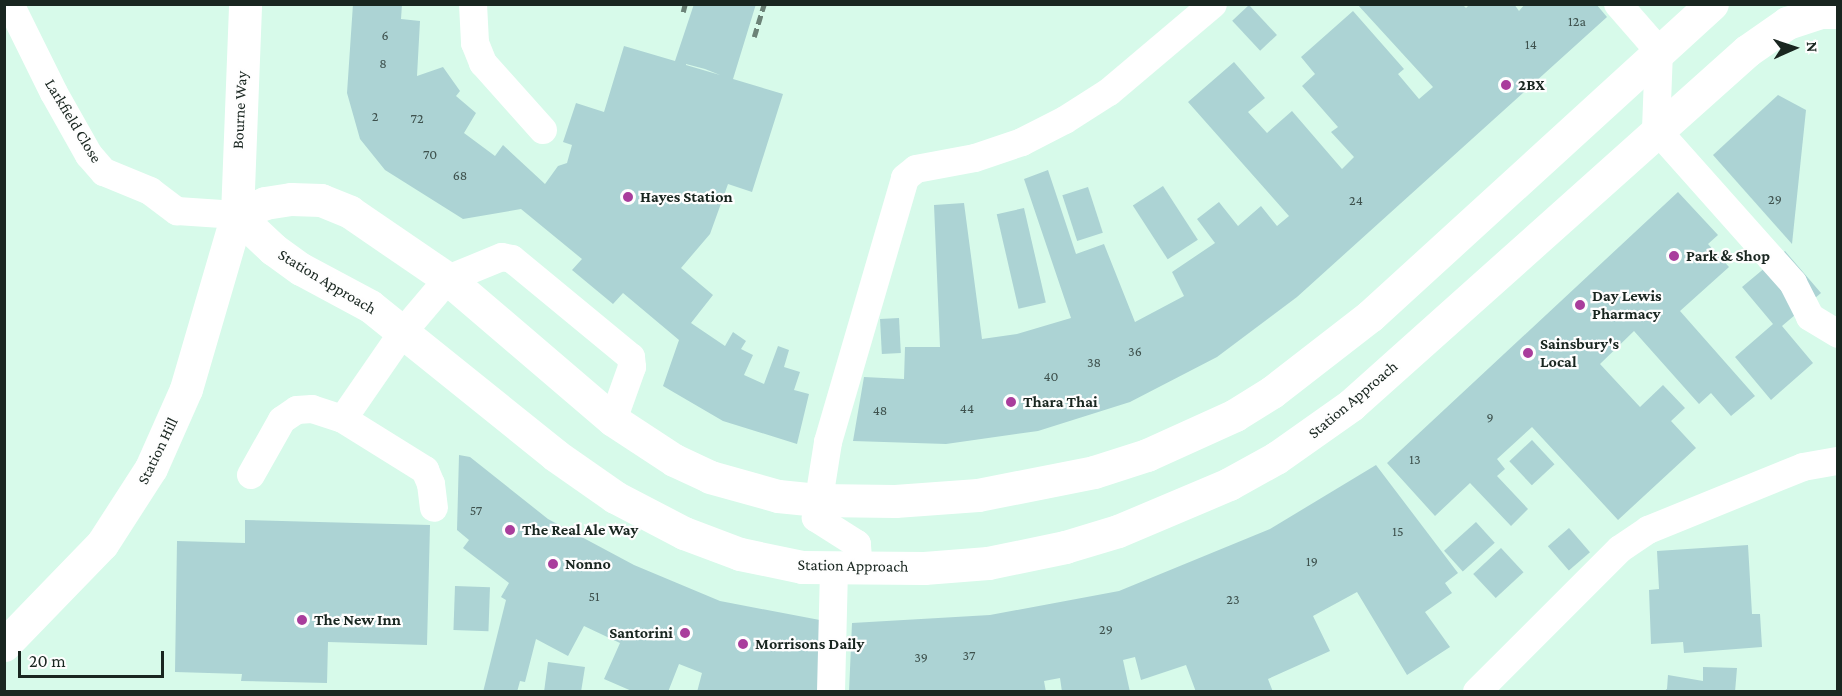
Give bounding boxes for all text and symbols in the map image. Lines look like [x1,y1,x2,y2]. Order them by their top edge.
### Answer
house number: 12a [1568,13,1586,29]
north arrow [1764,18,1824,78]
house number: 6 [381,27,389,43]
house number: 14 [1525,36,1537,52]
text: N [1804,41,1821,53]
house number: 8 [379,55,387,71]
street label: Bourne Way [228,70,252,150]
street label: Larkfield Close [40,75,106,167]
place label: 2BX [1518,75,1545,95]
marker: 2BX [1499,78,1513,92]
house number: 2 [372,108,378,124]
house number: 72 [410,110,424,126]
house number: 70 [423,146,437,162]
house number: 68 [453,167,467,183]
place label: Hayes Station [640,187,733,207]
marker: Hayes Station [621,190,635,204]
house number: 29 [1768,191,1782,207]
house number: 24 [1349,192,1363,208]
street label: Station Approach [275,245,379,319]
place label: Park & Shop [1686,246,1770,266]
marker: Park & Shop [1667,249,1681,263]
place label: Day Lewis Pharmacy [1592,286,1662,324]
marker: Day Lewis Pharmacy [1573,298,1587,312]
place label: Sainsbury's Local [1540,334,1619,372]
house number: 36 [1128,343,1142,359]
marker: Sainsbury's Local [1521,346,1535,360]
house number: 38 [1087,354,1101,370]
street label: Station Approach [1304,357,1402,443]
house number: 40 [1043,368,1059,384]
place label: Thara Thai [1023,392,1098,412]
marker: Thara Thai [1004,395,1018,409]
house number: 44 [960,400,974,416]
house number: 48 [873,402,887,418]
house number: 9 [1486,409,1494,425]
street label: Station Hill [134,414,182,488]
house number: 13 [1409,451,1421,467]
house number: 57 [470,502,482,518]
place label: The Real Ale Way [522,520,638,540]
marker: The Real Ale Way [503,523,517,537]
house number: 15 [1392,523,1404,539]
house number: 19 [1306,553,1318,569]
place label: Nonno [565,554,611,574]
street label: Station Approach [797,555,909,577]
marker: Nonno [546,557,560,571]
house number: 51 [588,588,600,604]
house number: 23 [1226,591,1240,607]
place label: The New Inn [314,610,401,630]
marker: The New Inn [295,613,309,627]
house number: 29 [1099,621,1113,637]
place label: Santorini [609,623,673,643]
marker: Santorini [678,626,692,640]
place label: Morrisons Daily [755,634,864,654]
marker: Morrisons Daily [736,637,750,651]
scale bar [21,639,166,677]
house number: 37 [963,647,975,663]
house number: 39 [914,649,928,665]
text: 20 m [29,651,66,671]

